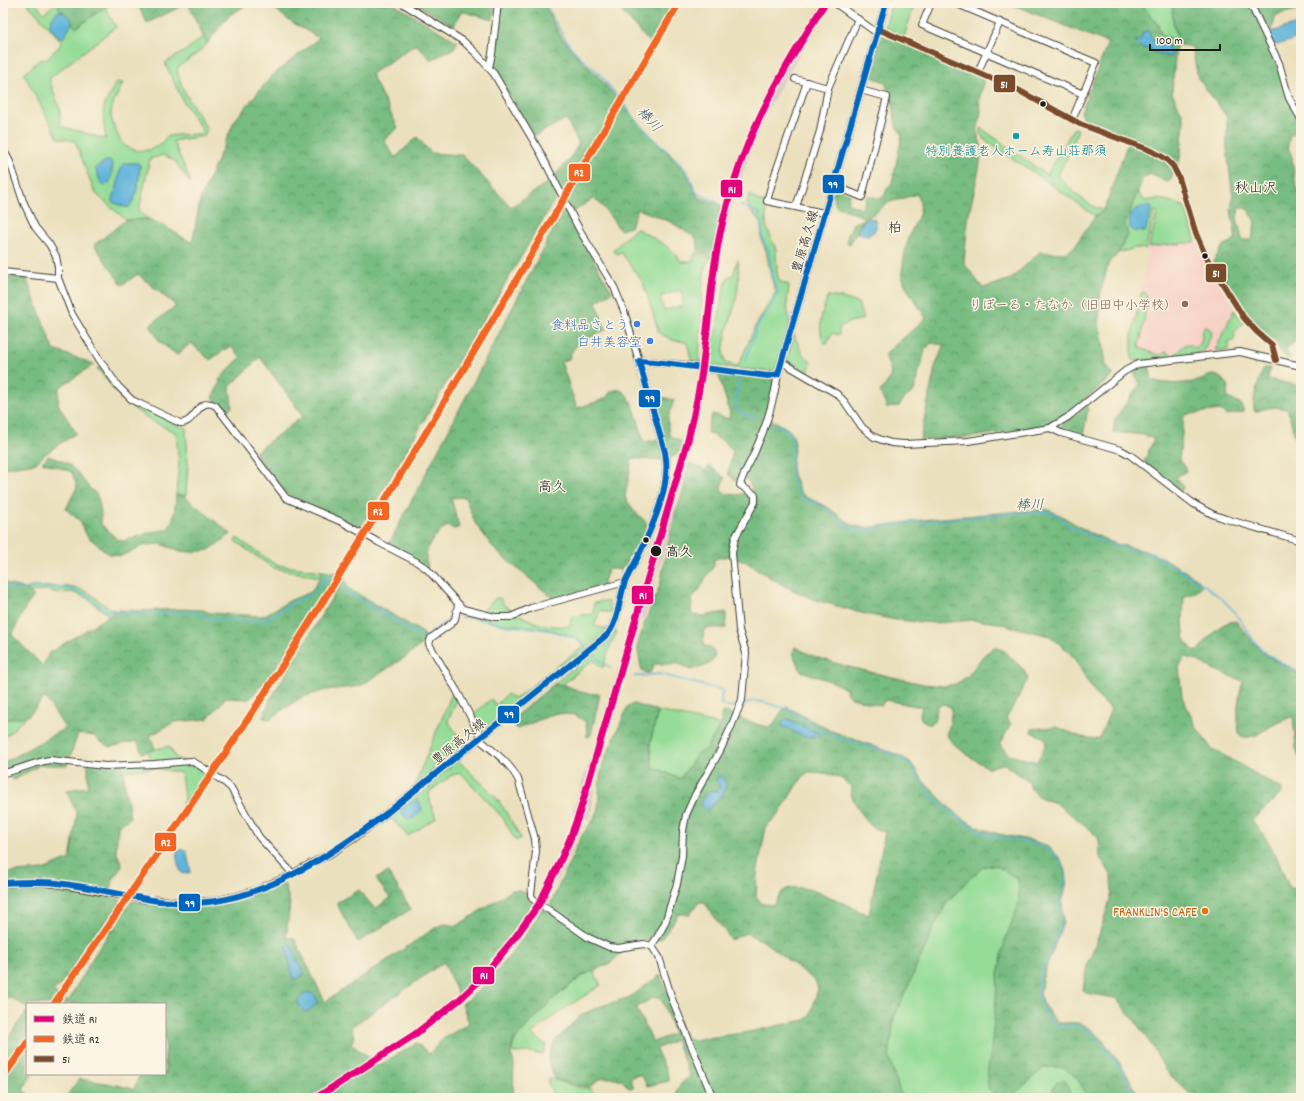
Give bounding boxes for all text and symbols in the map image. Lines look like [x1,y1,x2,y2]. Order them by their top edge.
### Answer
scale bar [1150,26,1220,52]
text: 100 m [1156,33,1183,50]
line badge: 51 [993,74,1016,93]
text: 51 [1000,78,1008,94]
unlabelled marker [1038,99,1048,109]
water label: 棒川 [632,103,665,137]
marker: 特別養護老人ホーム寿山荘那須 [1011,131,1021,141]
place label: 特別養護老人ホーム寿山荘那須 [925,143,1107,162]
line badge: R2 [568,163,591,182]
text: R2 [574,166,584,182]
line badge: 99 [822,174,845,194]
text: 99 [828,178,838,194]
line badge: R1 [720,179,743,198]
district label: 秋山沢 [1235,179,1277,199]
text: R1 [728,183,736,199]
street label: 豊原高久線 [788,207,825,276]
district label: 柏 [888,219,902,239]
unlabelled marker [1200,251,1210,261]
line badge: 51 [1205,263,1227,283]
text: 51 [1212,267,1220,283]
place label: りぼーる・たなか（旧田中小学校） [969,297,1177,316]
marker: りぼーる・たなか（旧田中小学校） [1180,299,1190,309]
place label: 食料品さとう [551,317,629,336]
marker: 食料品さとう [632,319,642,329]
place label: 白井美容室 [577,334,642,353]
marker: 白井美容室 [645,336,655,346]
line badge: 99 [638,389,661,408]
text: 99 [645,392,655,408]
district label: 高久 [538,478,566,498]
water label: 棒川 [1016,496,1044,516]
line badge: R2 [367,501,390,521]
text: R2 [373,505,383,521]
unlabelled marker [641,535,651,545]
marker: 高久 [649,544,663,558]
place label: 高久 [666,544,692,563]
line badge: R1 [631,585,654,605]
text: R1 [639,589,647,605]
line badge: 99 [497,705,520,724]
text: 99 [504,708,514,724]
street label: 豊原高久線 [428,714,492,771]
line badge: R2 [154,832,177,852]
text: R2 [161,836,171,852]
line badge: 99 [178,893,201,912]
text: 99 [185,897,195,913]
place label: FRANKLIN'S CAFE [1113,904,1197,923]
marker: FRANKLIN'S CAFE [1200,906,1210,916]
line badge: R1 [472,966,495,985]
text: R1 [480,969,488,985]
legend [26,1003,166,1075]
text: 鉄道 R1 [62,1012,97,1029]
text: 鉄道 R2 [62,1032,100,1049]
text: 51 [62,1052,70,1069]

